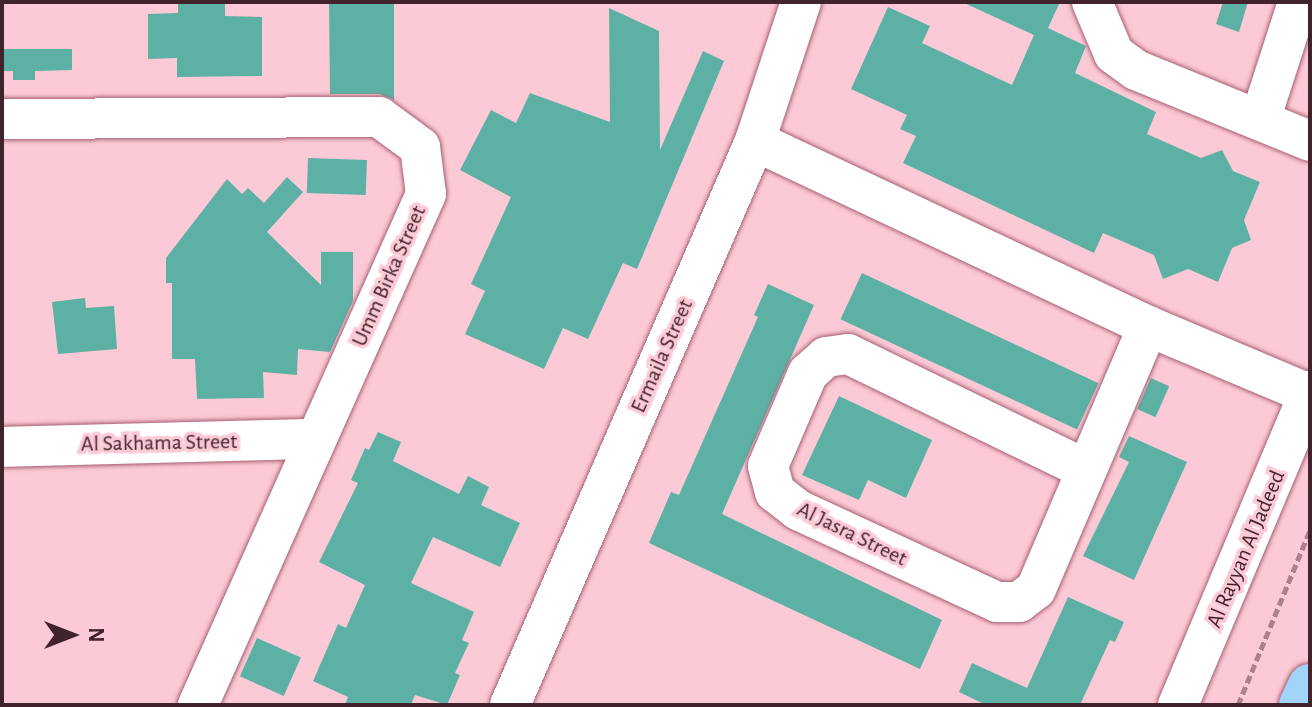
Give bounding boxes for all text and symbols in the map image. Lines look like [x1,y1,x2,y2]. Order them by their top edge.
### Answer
street label: Umm Birka Street [346,201,432,351]
street label: Ermaila Street [625,295,699,417]
street label: Al Sakhama Street [81,428,237,458]
street label: Al Rayyan Al Jadeed [1201,466,1291,632]
street label: Al Jasra Street [793,496,911,572]
north arrow [32,595,112,675]
text: N [85,627,107,643]

